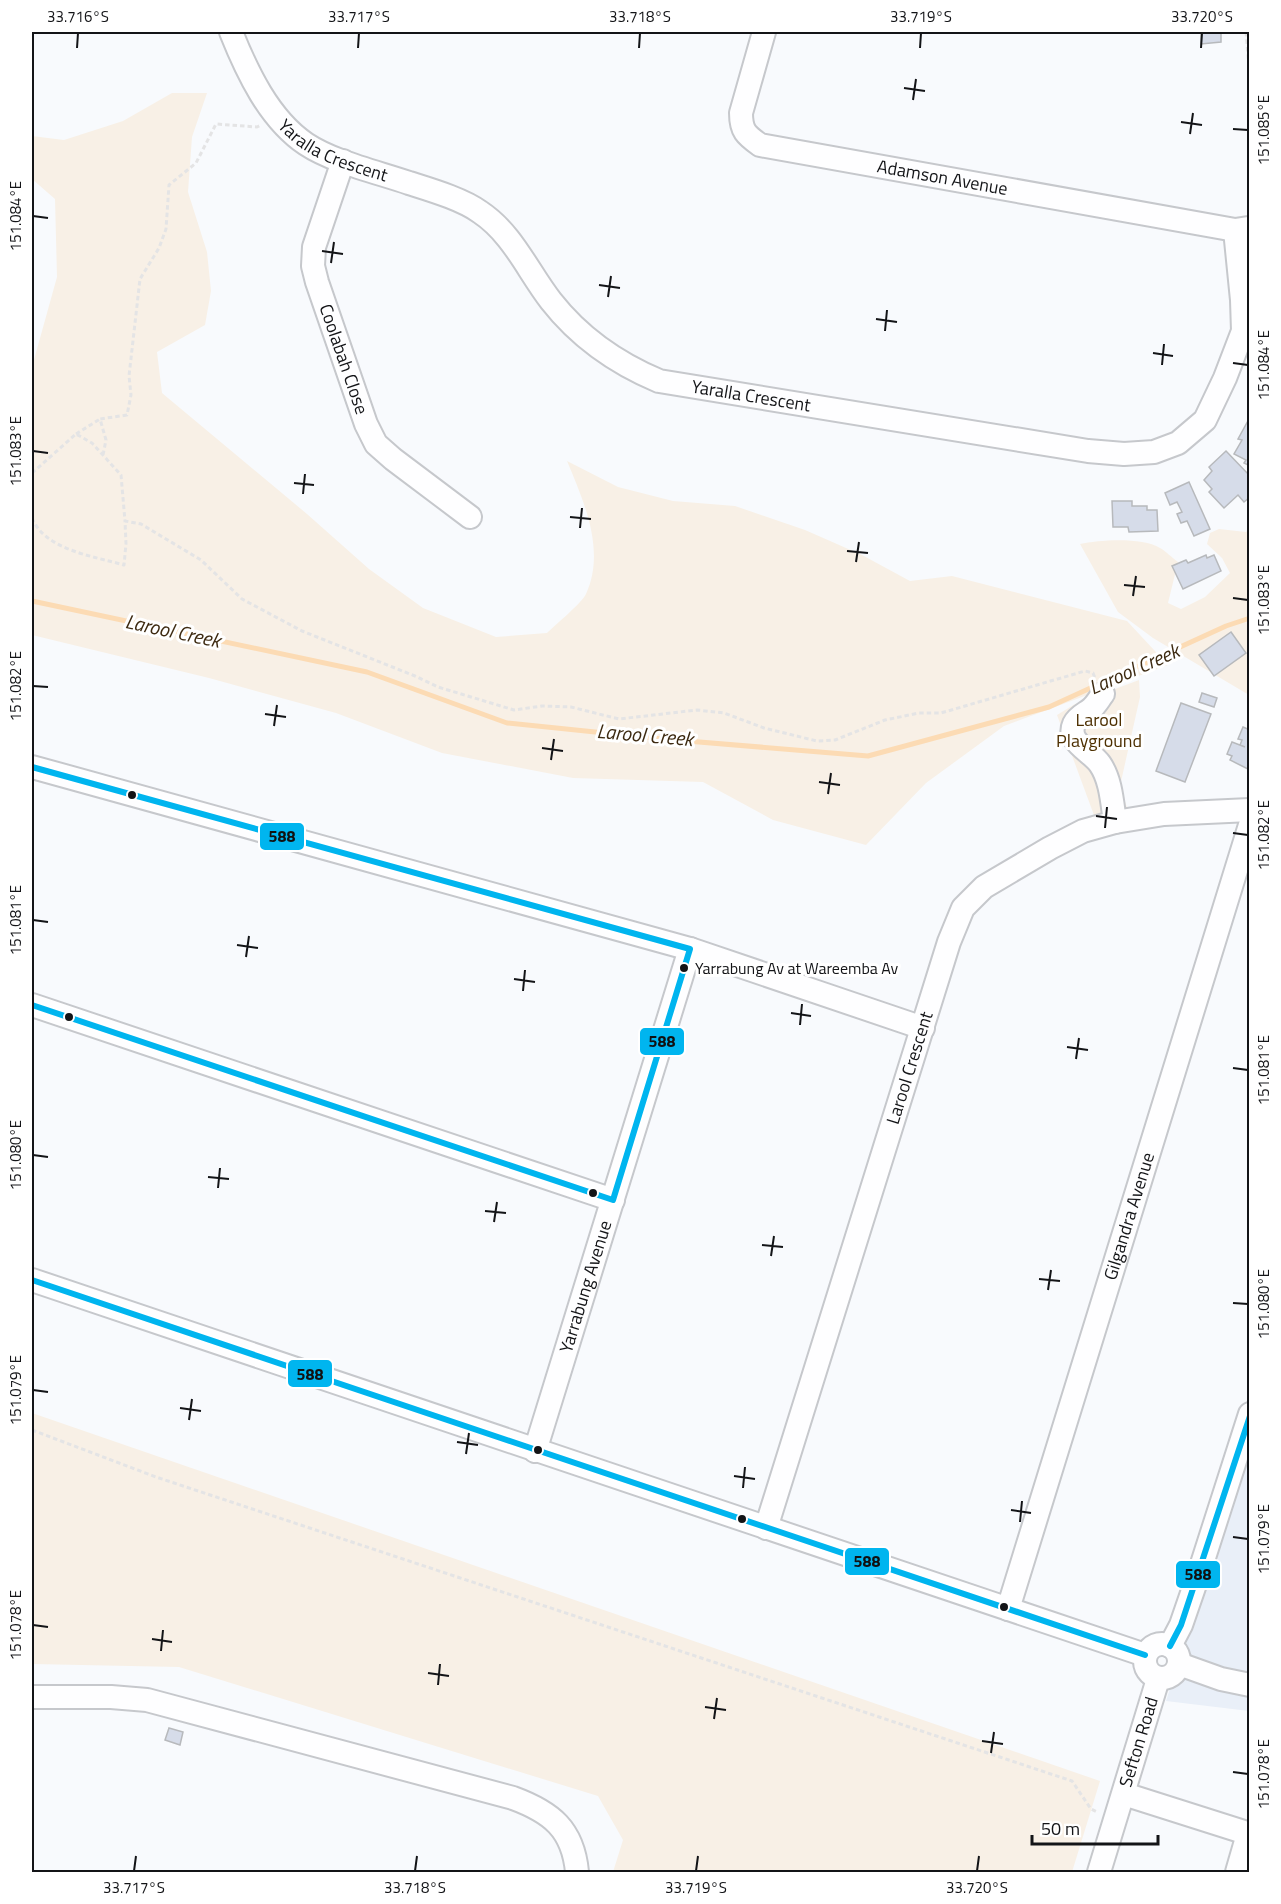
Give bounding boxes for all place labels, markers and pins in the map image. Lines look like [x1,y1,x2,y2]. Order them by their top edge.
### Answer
unlabelled marker [126,789,138,801]
place label: Yarrabung Av at Wareemba Av [695,956,899,980]
marker: Yarrabung Av at Wareemba Av [678,962,690,974]
unlabelled marker [63,1011,75,1023]
unlabelled marker [587,1187,599,1199]
unlabelled marker [532,1444,544,1456]
unlabelled marker [736,1513,748,1525]
unlabelled marker [998,1601,1010,1613]

